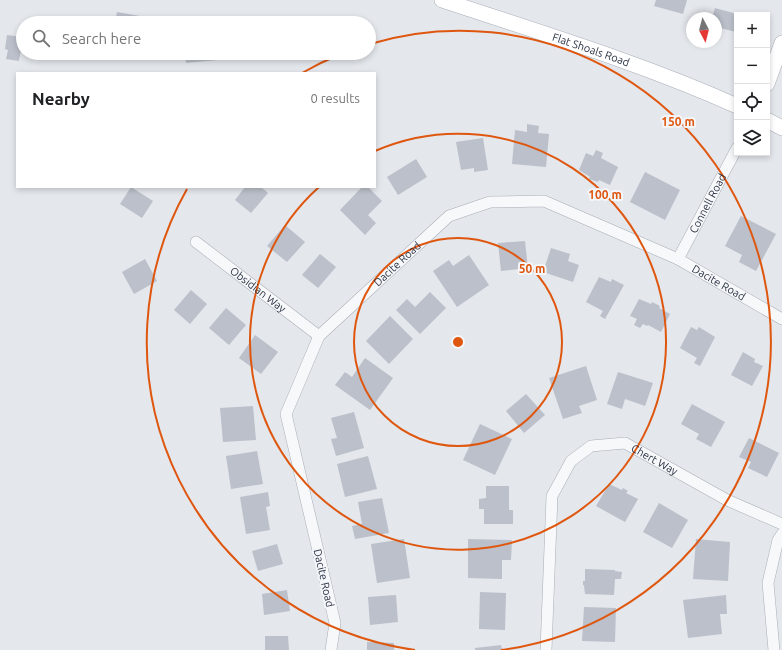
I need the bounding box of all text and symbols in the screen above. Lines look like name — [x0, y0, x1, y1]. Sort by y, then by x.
north arrow — [686, 12, 722, 48]
map controls — [734, 12, 770, 156]
button: + — [734, 12, 770, 48]
search box — [16, 16, 376, 60]
icon: search — [30, 27, 52, 49]
text: Search here — [62, 30, 141, 47]
street label: Flat Shoals Road — [551, 31, 631, 68]
button: − — [734, 48, 770, 84]
button: locate — [734, 84, 770, 120]
text: Nearby — [32, 89, 90, 108]
text: 0 results — [310, 91, 360, 105]
text: 150 m — [661, 115, 695, 128]
button: layers — [734, 120, 770, 156]
street label: Connell Road — [687, 172, 728, 235]
text: 100 m — [588, 188, 622, 201]
street label: Dacite Road — [371, 239, 423, 288]
text: 50 m — [519, 262, 545, 275]
street label: Dacite Road — [690, 262, 748, 303]
street label: Obsidian Way — [228, 264, 289, 315]
centre of rings — [451, 335, 465, 349]
street label: Chert Way — [629, 442, 680, 478]
street label: Dacite Road — [311, 548, 337, 608]

